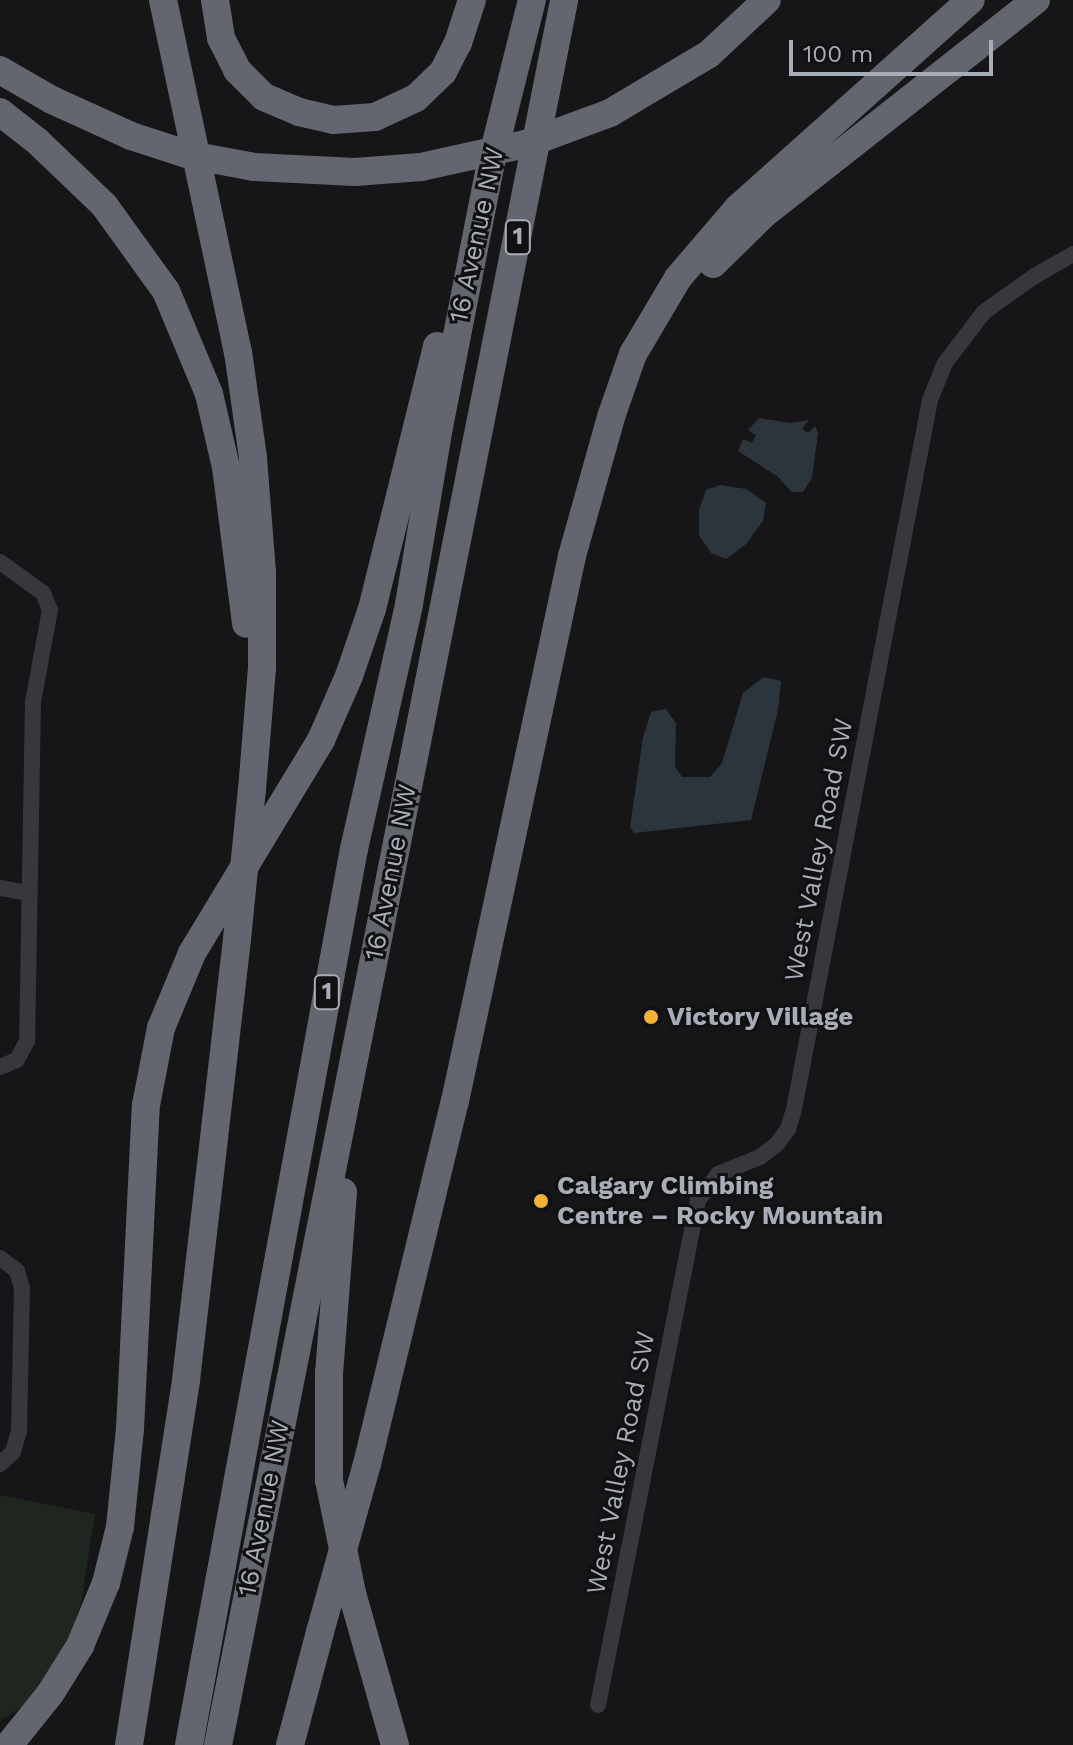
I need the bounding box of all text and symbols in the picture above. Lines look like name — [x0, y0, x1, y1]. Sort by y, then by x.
scale bar — [793, 24, 997, 74]
text: 100 m — [803, 40, 873, 68]
street label: 16 Avenue NW — [443, 144, 511, 326]
road number: 1 — [504, 217, 532, 257]
street label: West Valley Road SW — [778, 715, 860, 985]
street label: 16 Avenue NW — [359, 781, 423, 963]
road number: 1 — [313, 972, 341, 1012]
place label: Victory Village — [667, 1001, 855, 1033]
marker: Victory Village — [642, 1008, 660, 1026]
place label: Calgary Climbing Centre – Rocky Mountain — [557, 1170, 884, 1232]
marker: Calgary Climbing Centre – Rocky Mountain — [532, 1192, 550, 1210]
street label: West Valley Road SW — [580, 1328, 662, 1598]
street label: 16 Avenue NW — [232, 1417, 296, 1599]

